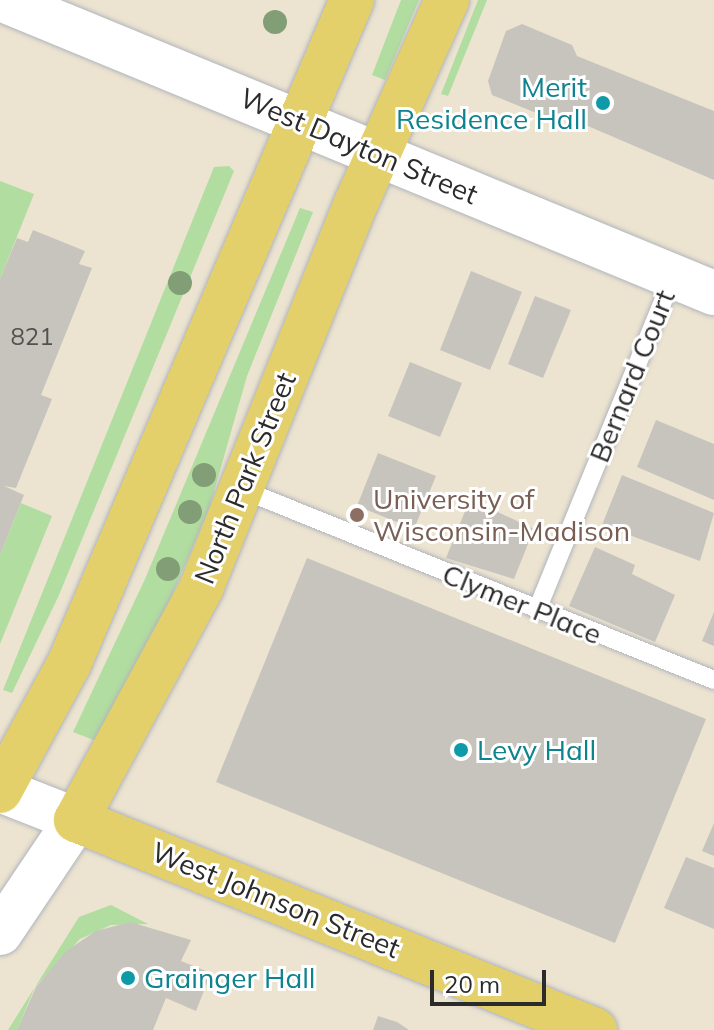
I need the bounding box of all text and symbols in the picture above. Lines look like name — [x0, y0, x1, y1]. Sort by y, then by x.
place label: Merit Residence Hall — [396, 70, 587, 136]
street label: West Dayton Street — [235, 81, 483, 211]
marker: Merit Residence Hall — [594, 94, 612, 112]
street label: Bernard Court — [582, 285, 682, 467]
house number: 821 — [10, 323, 54, 351]
street label: North Park Street — [187, 367, 303, 589]
place label: University of Wisconsin-Madison — [373, 482, 630, 548]
marker: University of Wisconsin-Madison — [348, 506, 366, 524]
street label: Clymer Place — [438, 557, 606, 651]
place label: Levy Hall — [477, 733, 596, 767]
marker: Levy Hall — [452, 741, 470, 759]
street label: West Johnson Street — [147, 835, 405, 965]
scale bar — [434, 954, 550, 1004]
place label: Grainger Hall — [144, 961, 316, 995]
marker: Grainger Hall — [119, 969, 137, 987]
text: 20 m — [444, 969, 500, 999]

